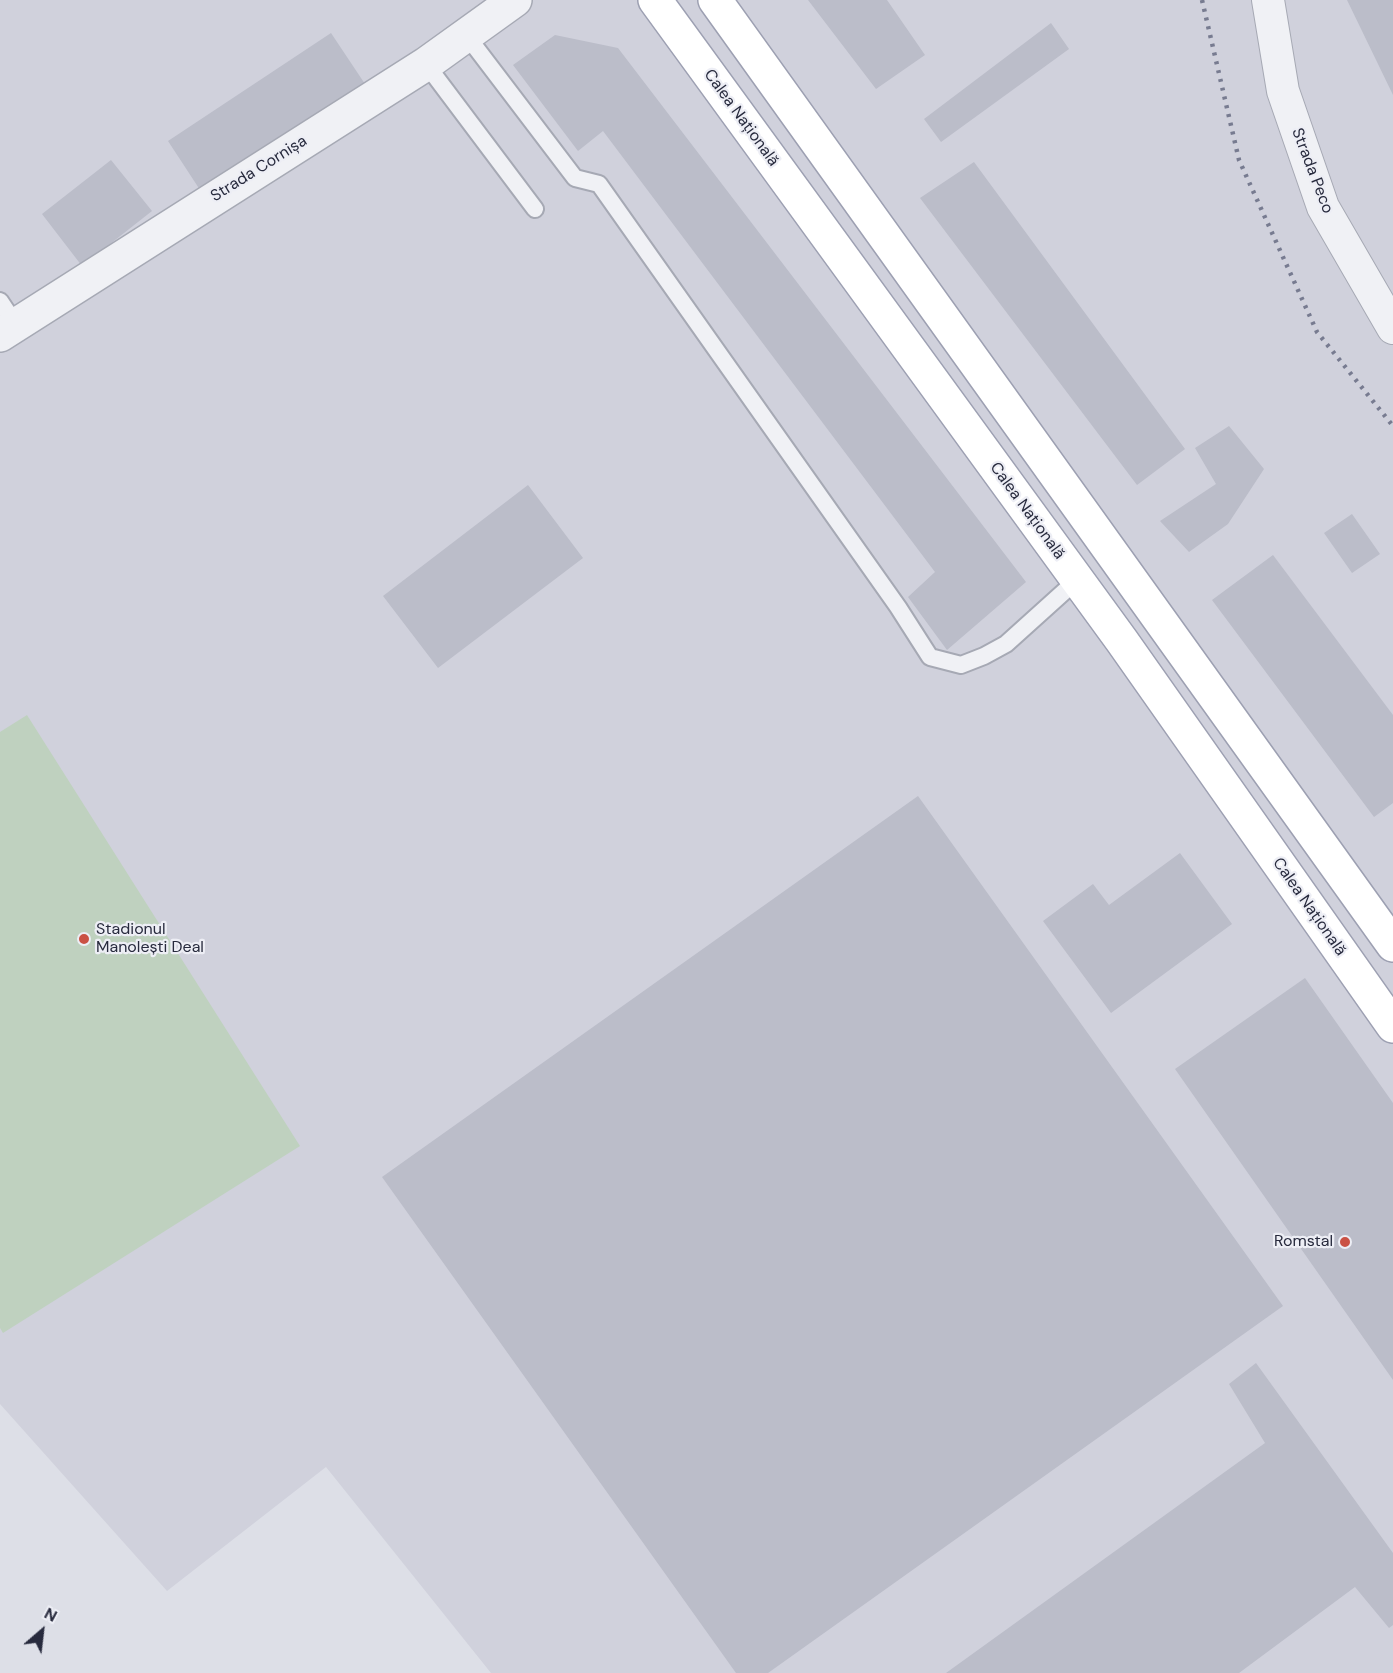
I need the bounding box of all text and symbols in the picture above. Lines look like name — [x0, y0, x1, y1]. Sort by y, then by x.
street label: Calea Națională — [699, 66, 783, 170]
street label: Strada Peco — [1287, 126, 1337, 216]
street label: Strada Cornișa — [207, 132, 311, 206]
street label: Calea Națională — [985, 459, 1069, 563]
street label: Calea Națională — [1268, 854, 1350, 960]
place label: Stadionul Manolești Deal — [96, 920, 204, 958]
marker: Stadionul Manolești Deal — [77, 932, 91, 946]
place label: Romstal — [1274, 1232, 1333, 1252]
marker: Romstal — [1338, 1235, 1352, 1249]
north arrow — [12, 1601, 72, 1661]
text: N — [41, 1603, 61, 1627]

